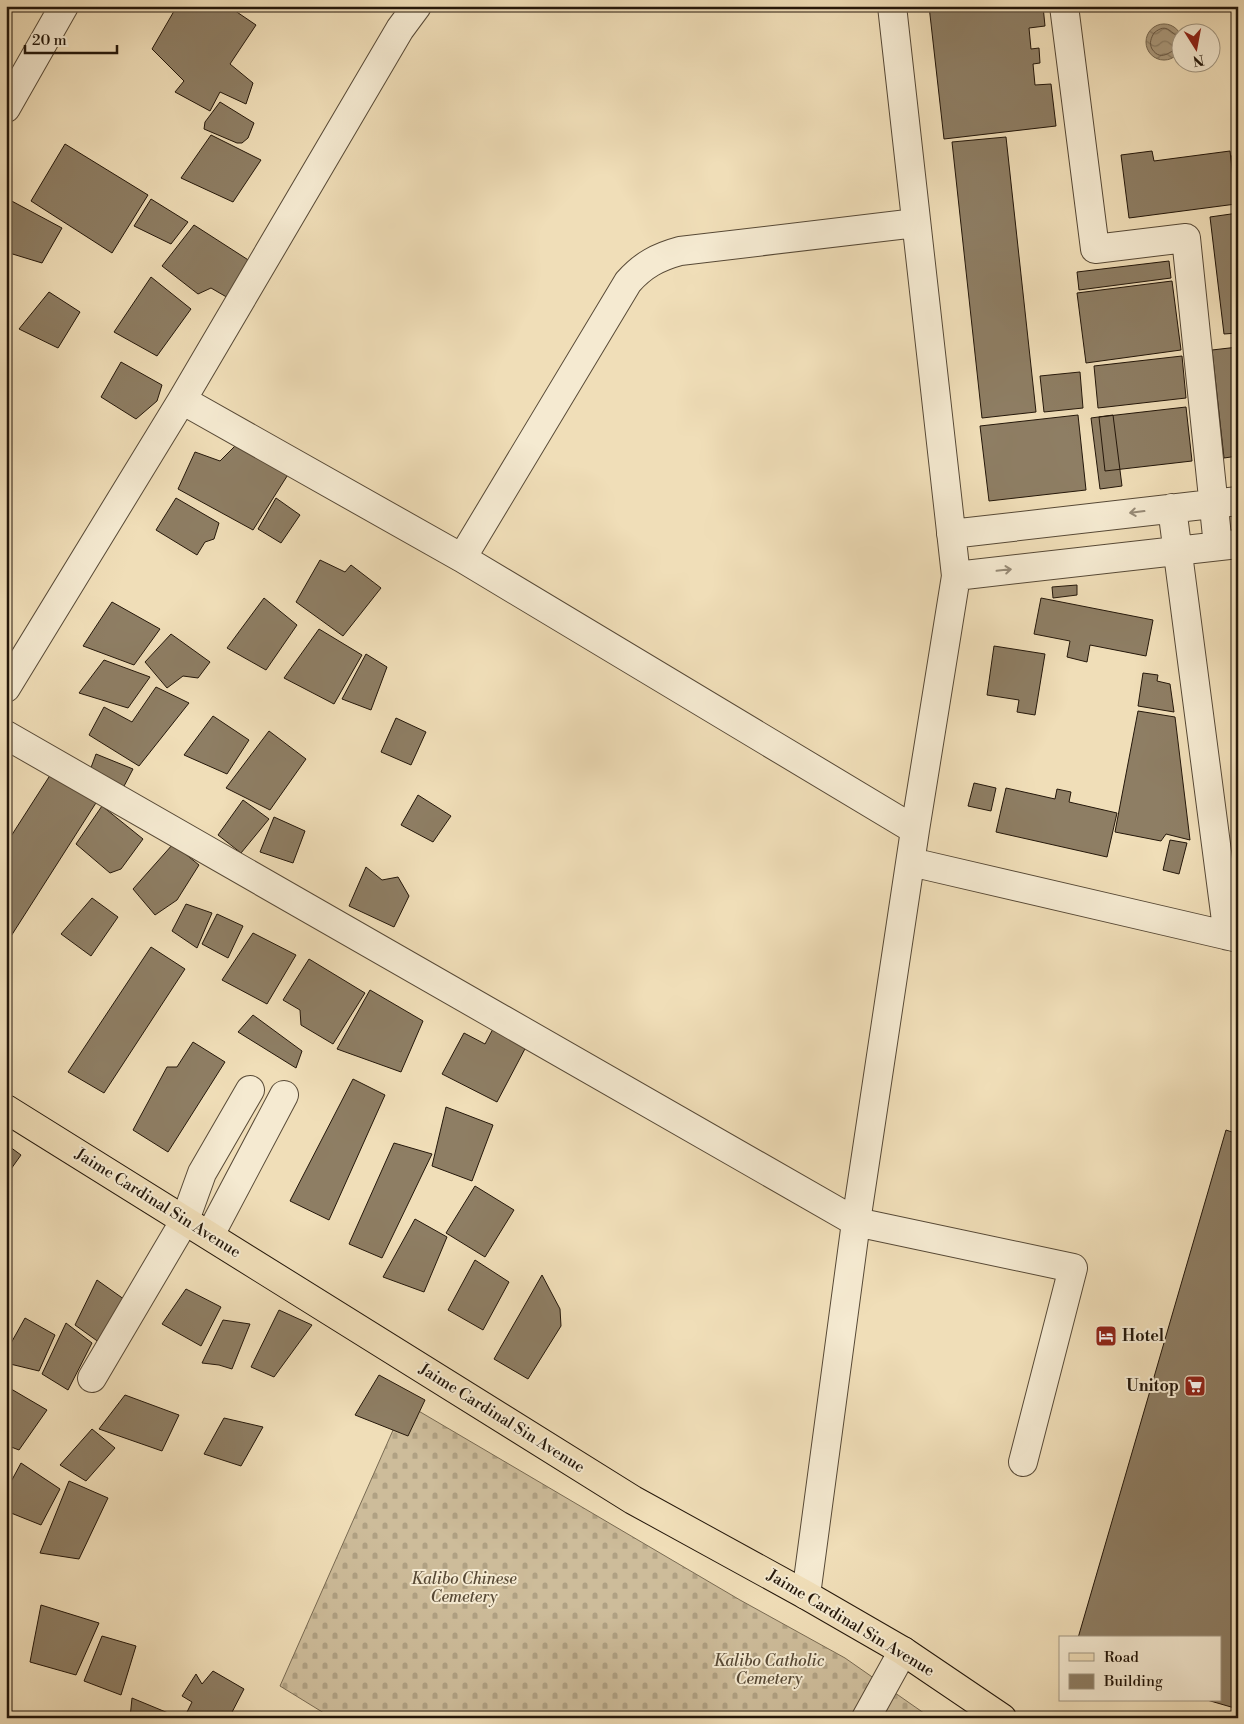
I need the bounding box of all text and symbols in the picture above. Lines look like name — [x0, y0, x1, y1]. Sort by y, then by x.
scale bar — [25, 22, 118, 54]
north arrow — [1172, 22, 1222, 72]
text: 20 m — [32, 31, 67, 50]
text: N — [1191, 50, 1205, 70]
one-way arrow — [1129, 507, 1145, 517]
one-way arrow — [996, 565, 1012, 575]
street label: Jaime Cardinal Sin Avenue — [71, 1143, 244, 1262]
hotel icon: Hotel — [1094, 1324, 1118, 1348]
place label: Hotel — [1122, 1326, 1165, 1346]
street label: Jaime Cardinal Sin Avenue — [415, 1358, 588, 1477]
supermarket icon: Unitop — [1183, 1374, 1207, 1398]
place label: Unitop — [1126, 1376, 1179, 1396]
street label: Jaime Cardinal Sin Avenue — [763, 1565, 938, 1681]
park label: Kalibo Chinese Cemetery — [411, 1569, 517, 1607]
legend — [1059, 1636, 1222, 1702]
text: Road — [1104, 1648, 1139, 1667]
park label: Kalibo Catholic Cemetery — [714, 1651, 825, 1689]
text: Building — [1103, 1672, 1163, 1691]

